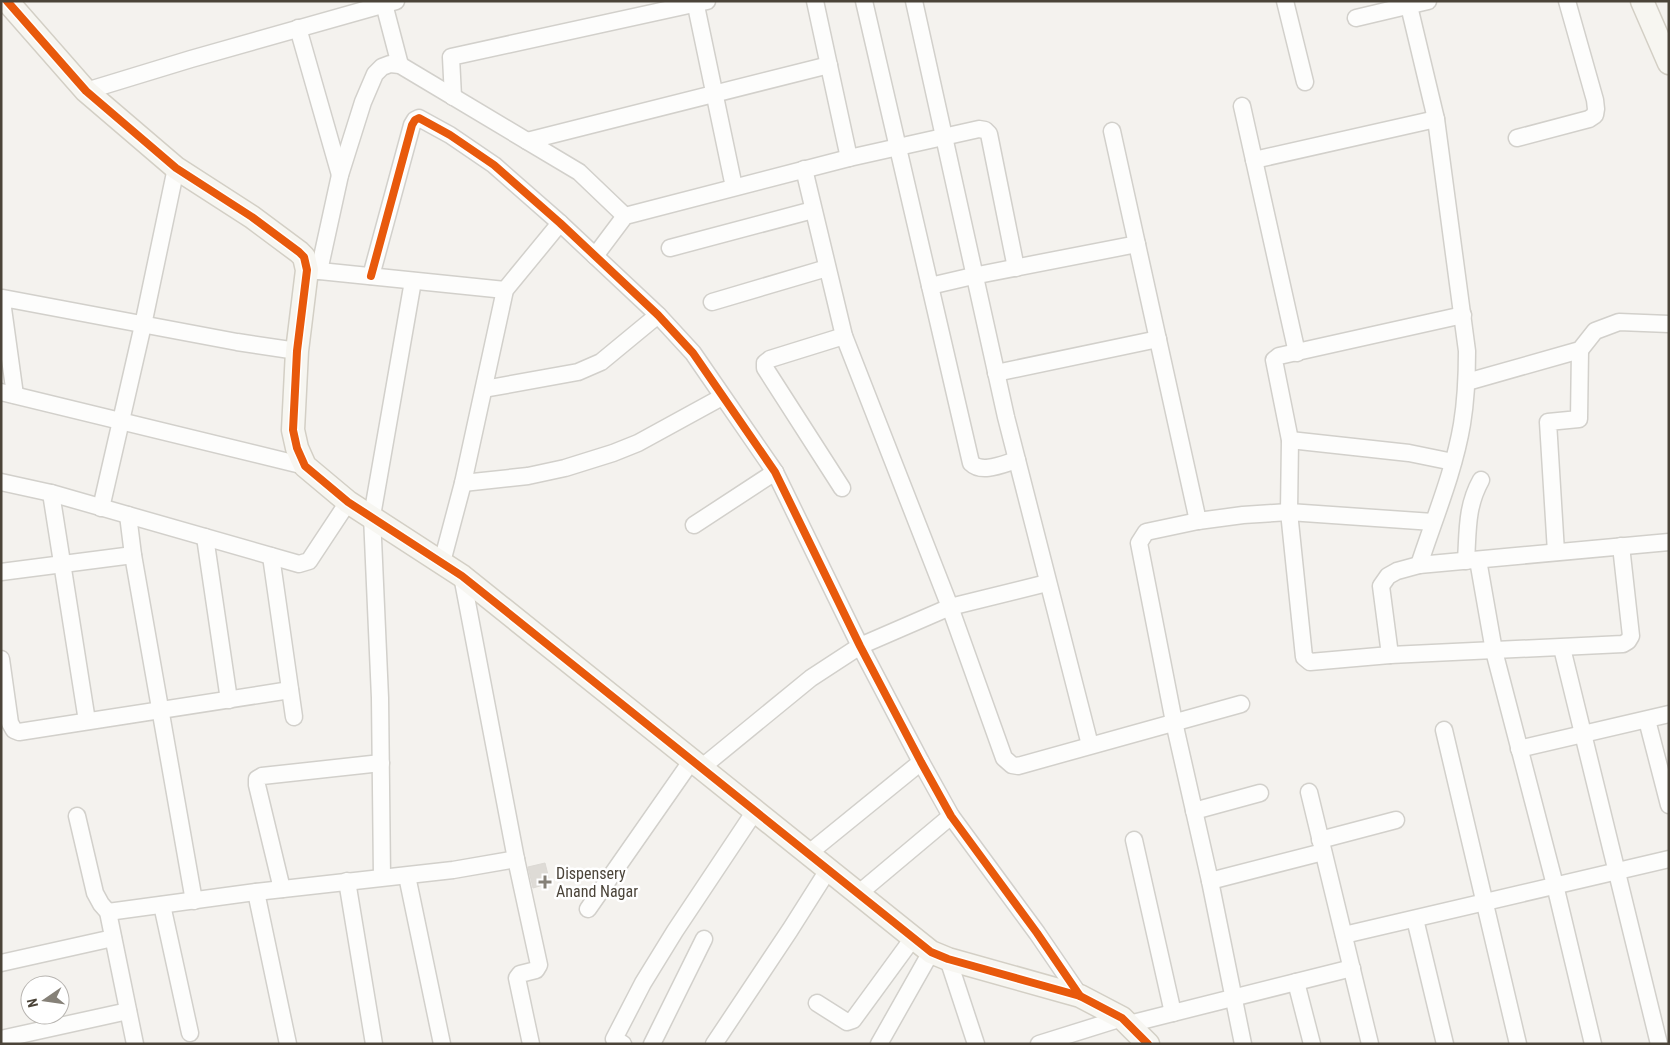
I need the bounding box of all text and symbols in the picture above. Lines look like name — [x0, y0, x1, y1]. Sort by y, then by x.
place label: Dispensery Anand Nagar — [556, 864, 638, 901]
marker: Dispensery Anand Nagar — [538, 875, 552, 889]
north arrow — [20, 975, 70, 1025]
text: N — [24, 997, 41, 1009]

